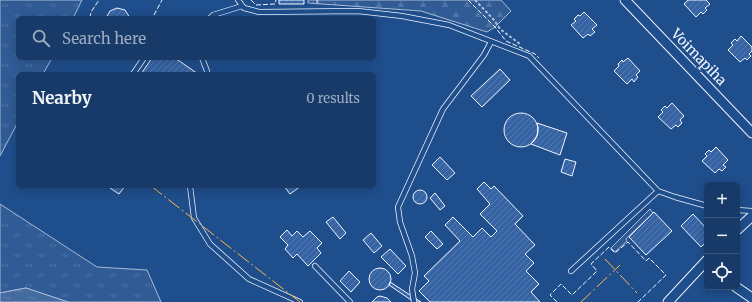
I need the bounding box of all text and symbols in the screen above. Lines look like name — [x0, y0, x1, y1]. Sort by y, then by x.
search box — [16, 16, 376, 60]
street label: Voimapiha — [667, 24, 731, 90]
icon: search — [30, 27, 52, 49]
text: Search here — [62, 29, 146, 48]
text: Nearby — [32, 87, 92, 109]
text: 0 results — [306, 90, 360, 107]
map controls — [704, 182, 740, 290]
button: + — [704, 182, 740, 218]
button: − — [704, 218, 740, 254]
button: locate — [704, 254, 740, 290]

